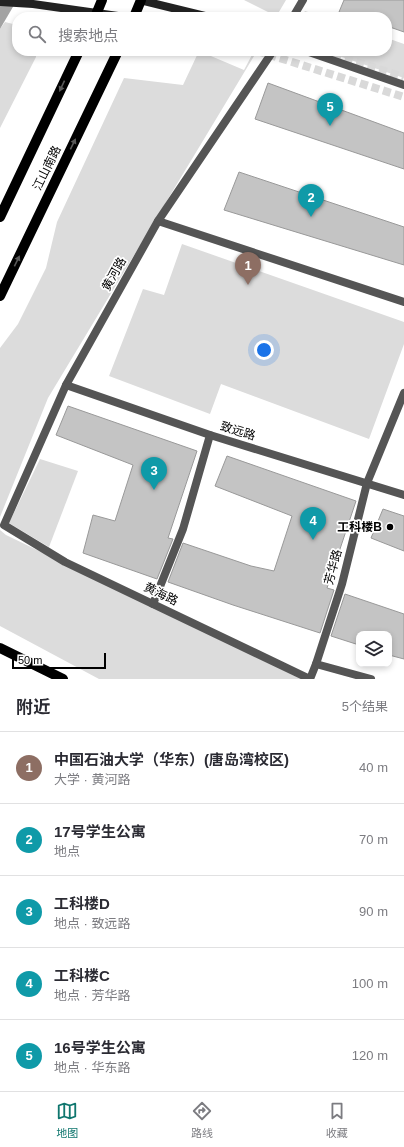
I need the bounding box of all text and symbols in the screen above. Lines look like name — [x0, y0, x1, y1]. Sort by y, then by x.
search box — [12, 12, 392, 56]
icon: search — [26, 23, 48, 45]
text: 搜索地点 — [58, 27, 118, 44]
one-way arrow — [59, 81, 65, 92]
pin: 5 — [317, 93, 343, 126]
one-way arrow — [70, 138, 76, 149]
street label: 江山南路 — [30, 143, 64, 193]
pin: 2 — [298, 184, 324, 217]
pin: 1 — [235, 252, 261, 285]
one-way arrow — [14, 255, 20, 267]
street label: 黄河路 — [99, 255, 129, 293]
your location — [254, 340, 274, 360]
street label: 致远路 — [219, 419, 257, 443]
pin: 3 — [141, 457, 167, 490]
pin: 4 — [300, 507, 326, 540]
place label: 工科楼B — [337, 520, 382, 534]
marker: 工科楼B — [385, 522, 395, 532]
street label: 芳华路 — [322, 548, 344, 586]
street label: 黄海路 — [142, 580, 180, 608]
map controls — [356, 631, 392, 667]
button: layers — [356, 631, 392, 667]
scale bar — [12, 651, 106, 670]
text: 50 m — [18, 654, 42, 666]
text: 附近 — [16, 698, 50, 717]
text: 5个结果 — [342, 699, 388, 714]
text: 中国石油大学（华东）(唐岛湾校区) — [54, 751, 289, 768]
text: 1 — [25, 760, 33, 775]
text: 40 m — [359, 760, 388, 775]
text: 大学 · 黄河路 — [54, 772, 131, 787]
text: 17号学生公寓 — [54, 823, 146, 840]
text: 2 — [25, 832, 33, 847]
text: 70 m — [359, 832, 388, 847]
text: 地点 — [54, 844, 80, 859]
text: 工科楼D — [54, 895, 110, 912]
text: 3 — [25, 904, 33, 919]
text: 90 m — [359, 904, 388, 919]
text: 地点 · 致远路 — [54, 916, 131, 931]
text: 工科楼C — [54, 967, 110, 984]
text: 4 — [25, 976, 33, 991]
text: 100 m — [352, 976, 388, 991]
text: 地点 · 芳华路 — [54, 988, 131, 1003]
text: 16号学生公寓 — [54, 1039, 146, 1056]
text: 5 — [25, 1048, 33, 1063]
text: 120 m — [352, 1048, 388, 1063]
text: 地点 · 华东路 — [54, 1060, 131, 1075]
tab: 地图 — [56, 1100, 78, 1140]
tab: 路线 — [191, 1100, 213, 1140]
tab: 收藏 — [326, 1100, 348, 1140]

